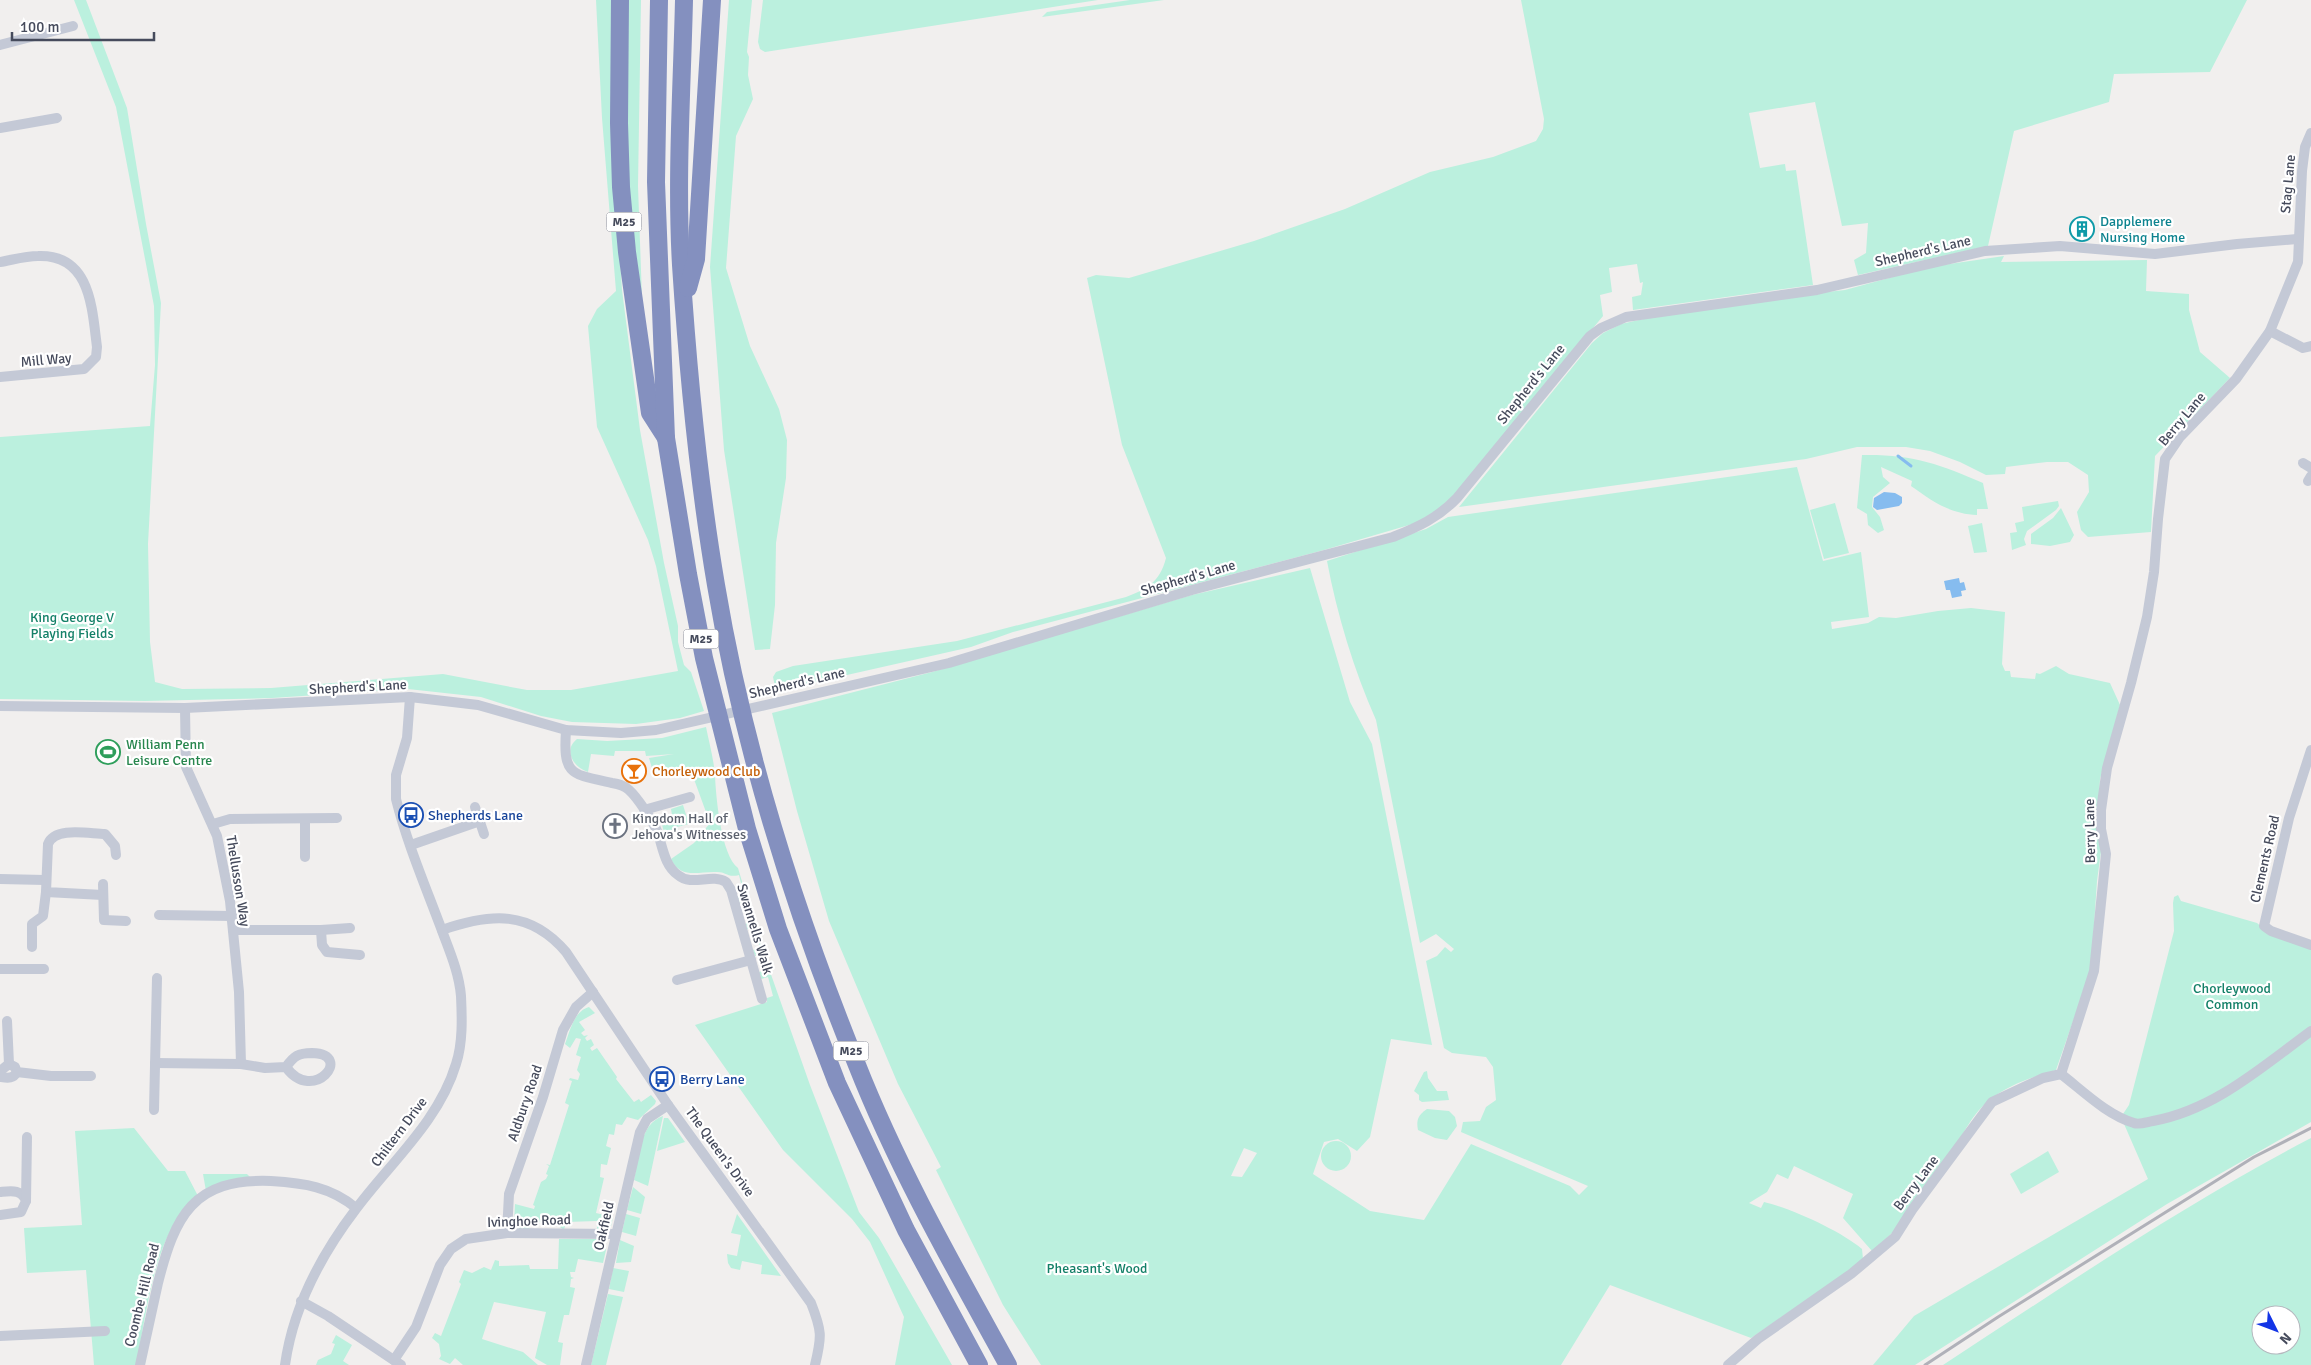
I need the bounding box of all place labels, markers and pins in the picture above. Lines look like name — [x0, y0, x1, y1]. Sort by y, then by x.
place label: Dapplemere Nursing Home — [2100, 213, 2185, 246]
building icon: Dapplemere Nursing Home — [2069, 216, 2095, 242]
place label: William Penn Leisure Centre — [126, 736, 212, 769]
sports icon: William Penn Leisure Centre — [95, 739, 121, 765]
bar icon: Chorleywood Club — [621, 758, 647, 784]
place label: Chorleywood Club — [652, 763, 760, 780]
bus stop icon: Shepherds Lane — [398, 802, 424, 828]
place label: Shepherds Lane — [428, 807, 523, 824]
place label: Kingdom Hall of Jehova's Witnesses — [632, 810, 746, 843]
church icon: Kingdom Hall of Jehova's Witnesses — [602, 813, 628, 839]
bus stop icon: Berry Lane — [649, 1066, 675, 1092]
place label: Berry Lane — [680, 1071, 745, 1088]

